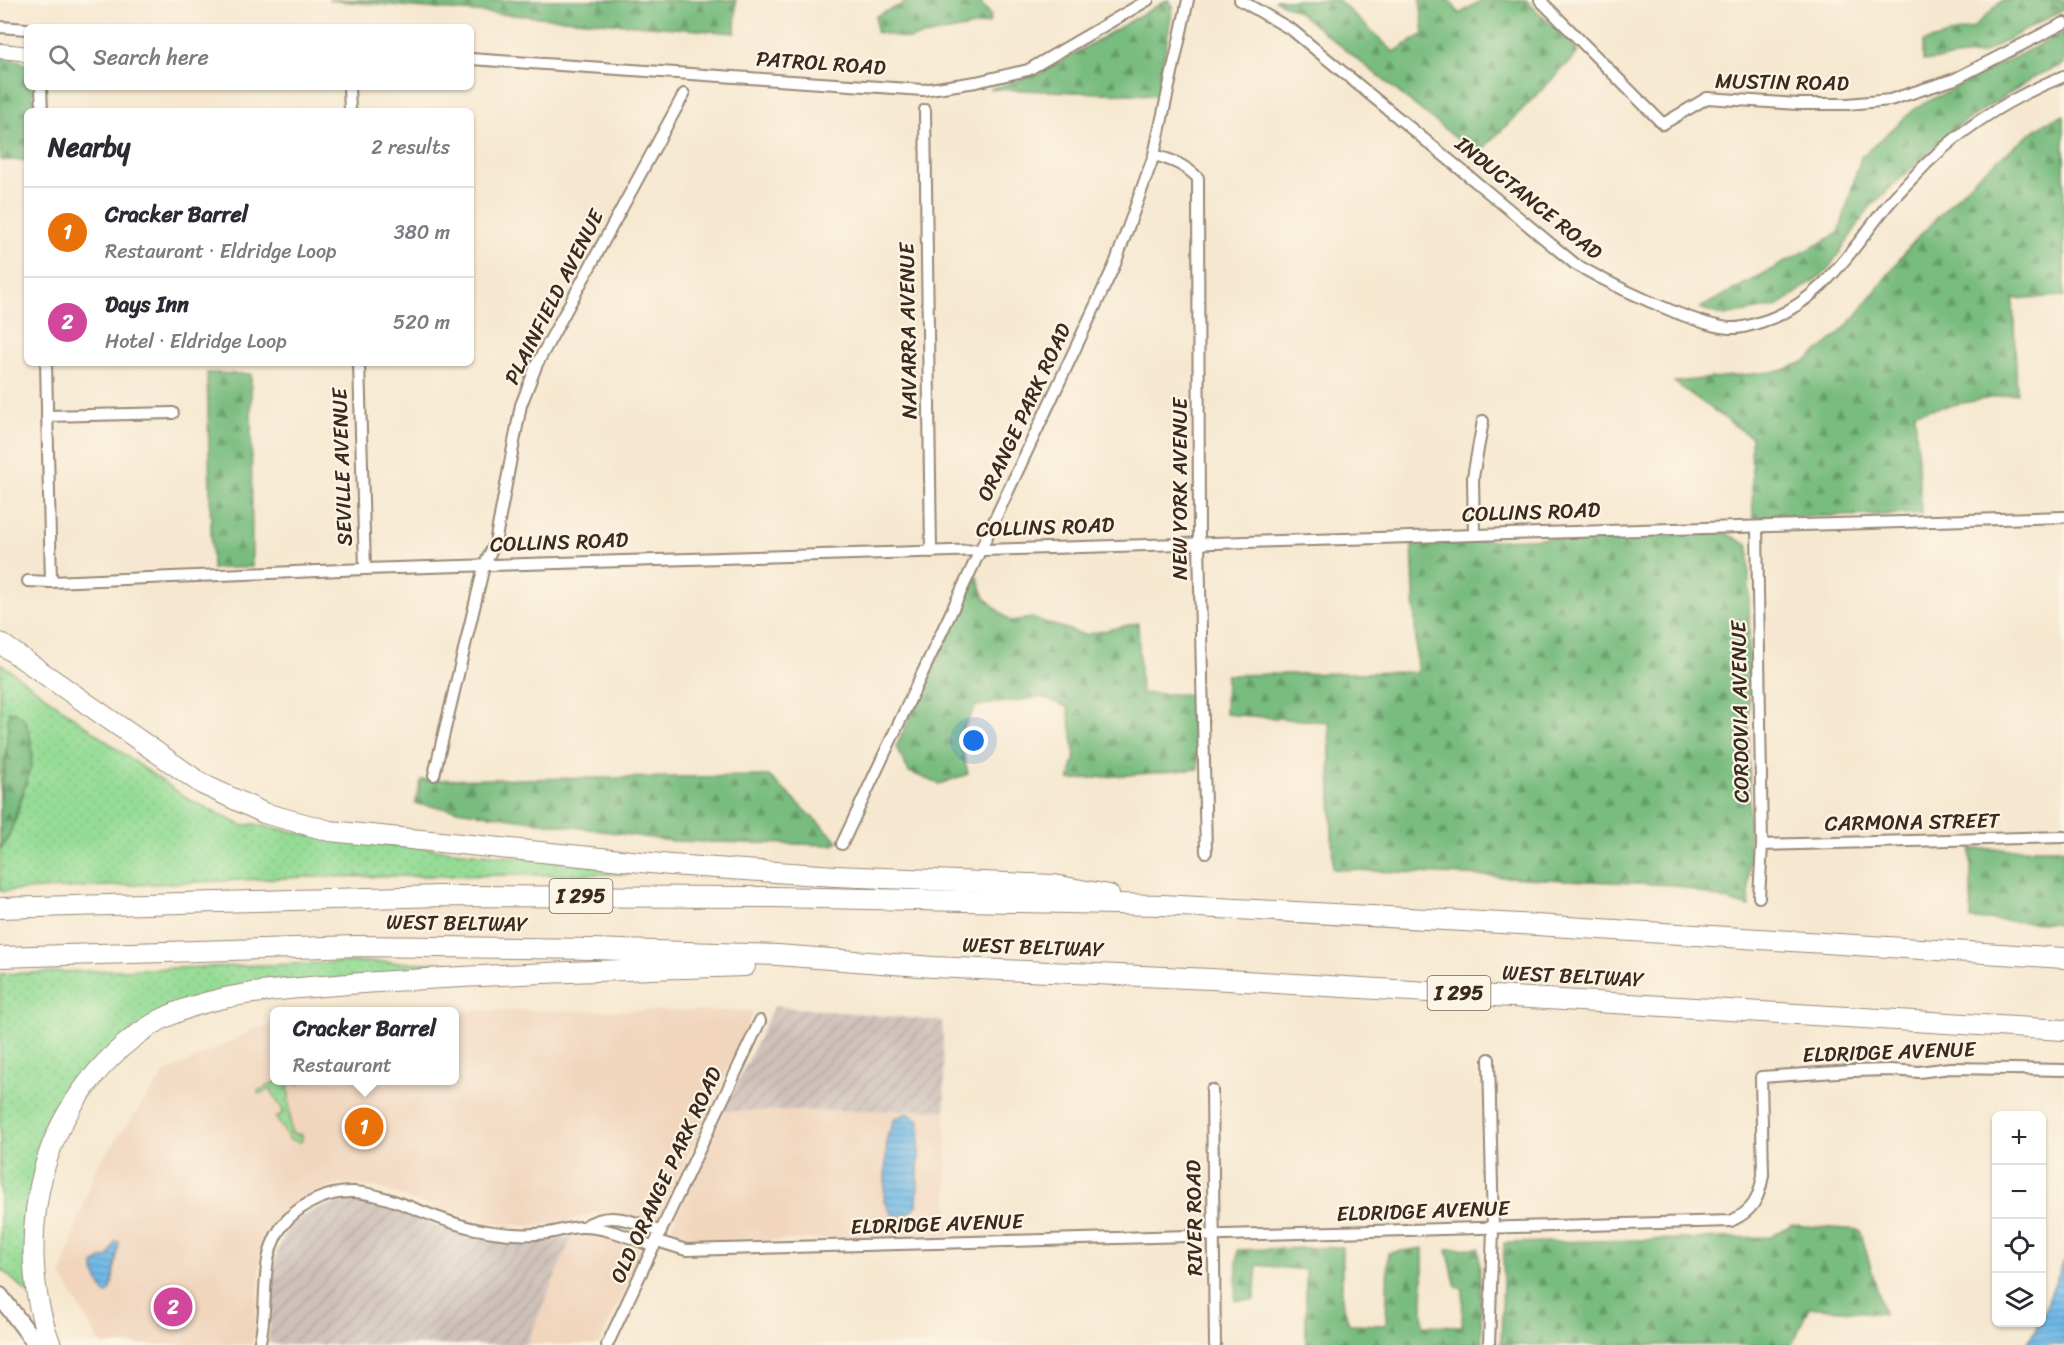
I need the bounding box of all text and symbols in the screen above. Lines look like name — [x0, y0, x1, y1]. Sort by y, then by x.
search box — [24, 24, 474, 90]
text: Search here — [93, 38, 209, 77]
street label: PATROL ROAD — [755, 40, 887, 87]
icon: search — [45, 41, 78, 74]
street label: MUSTIN ROAD — [1715, 62, 1850, 102]
text: Nearby — [48, 124, 130, 170]
street label: INDUCTANCE ROAD — [1446, 125, 1612, 270]
text: 2 results — [371, 130, 450, 165]
text: Cracker Barrel — [105, 195, 248, 234]
street label: PLAINFIELD AVENUE — [493, 201, 615, 392]
text: 1 — [63, 215, 72, 250]
text: 380 m — [394, 215, 450, 250]
text: Restaurant · Eldridge Loop — [105, 234, 337, 269]
street label: NAVARRA AVENUE — [887, 241, 929, 420]
text: Days Inn — [105, 285, 189, 324]
text: 2 — [62, 305, 73, 340]
text: 520 m — [393, 305, 450, 340]
street label: ORANGE PARK ROAD — [966, 316, 1082, 507]
text: Hotel · Eldridge Loop — [105, 324, 287, 359]
street label: SEVILLE AVENUE — [320, 386, 364, 547]
street label: NEW YORK AVENUE — [1161, 397, 1199, 580]
street label: COLLINS ROAD — [1461, 491, 1601, 533]
street label: COLLINS ROAD — [975, 506, 1115, 548]
street label: COLLINS ROAD — [489, 521, 629, 563]
street label: CORDOVIA AVENUE — [1719, 619, 1761, 803]
your location — [959, 726, 988, 755]
street label: CARMONA STREET — [1824, 801, 2002, 843]
road number: I 295 — [550, 879, 612, 913]
street label: WEST BELTWAY — [386, 903, 530, 943]
street label: WEST BELTWAY — [962, 926, 1106, 969]
street label: WEST BELTWAY — [1501, 953, 1646, 999]
road number: I 295 — [1428, 976, 1490, 1010]
popup — [270, 1007, 459, 1085]
text: Cracker Barrel — [293, 1009, 436, 1048]
street label: ELDRIDGE AVENUE — [1802, 1030, 1977, 1074]
text: Restaurant — [293, 1048, 392, 1083]
street label: OLD ORANGE PARK ROAD — [599, 1060, 733, 1290]
pin: 1 — [344, 1104, 384, 1150]
map controls — [1992, 1111, 2046, 1327]
button: + — [1992, 1111, 2046, 1165]
street label: RIVER ROAD — [1174, 1159, 1214, 1276]
button: − — [1992, 1165, 2046, 1219]
street label: ELDRIDGE AVENUE — [1336, 1189, 1511, 1233]
street label: ELDRIDGE AVENUE — [850, 1202, 1025, 1246]
button: locate — [1992, 1219, 2046, 1273]
button: layers — [1992, 1273, 2046, 1327]
pin: 2 — [154, 1284, 192, 1330]

